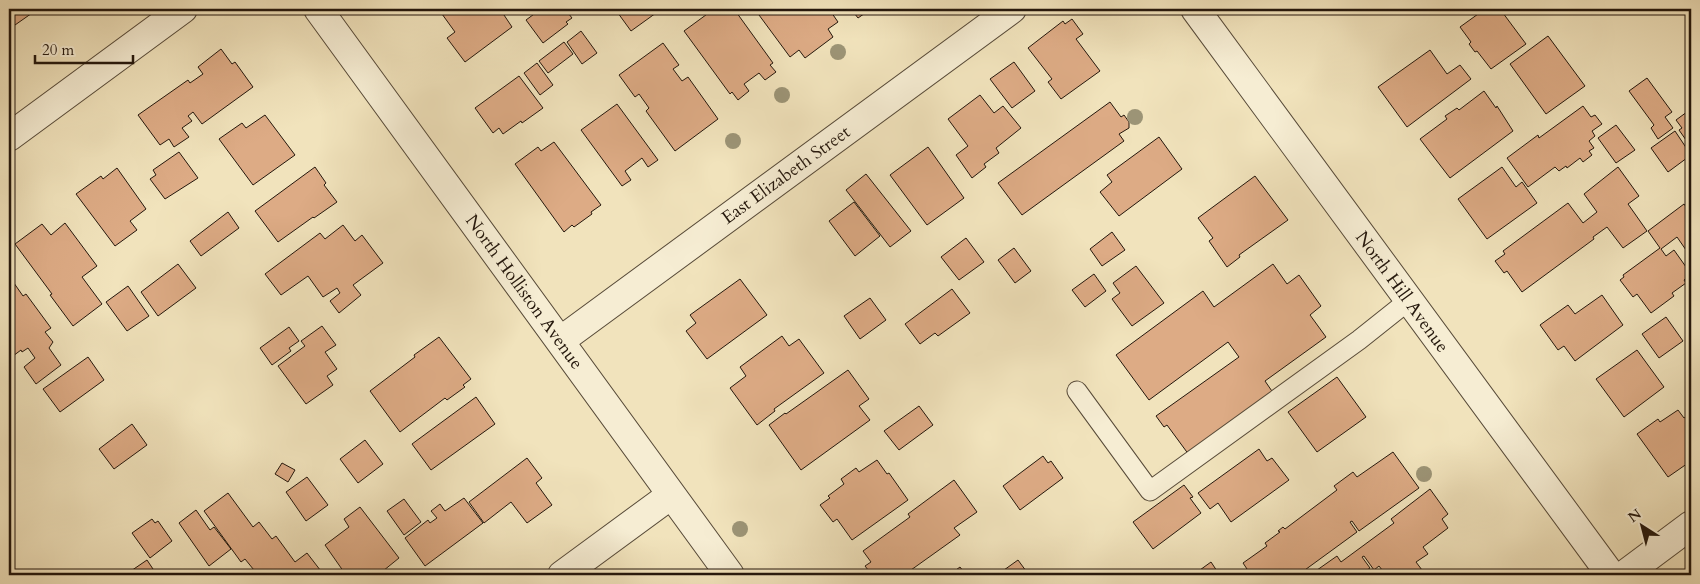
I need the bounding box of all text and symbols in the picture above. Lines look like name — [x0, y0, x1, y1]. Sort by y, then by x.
scale bar — [35, 32, 132, 64]
text: 20 m — [42, 40, 74, 60]
street label: East Elizabeth Street — [717, 120, 856, 230]
street label: North Holliston Avenue — [459, 209, 589, 375]
street label: North Hill Avenue — [1349, 226, 1455, 358]
north arrow — [1618, 502, 1668, 552]
text: N — [1624, 505, 1645, 527]

